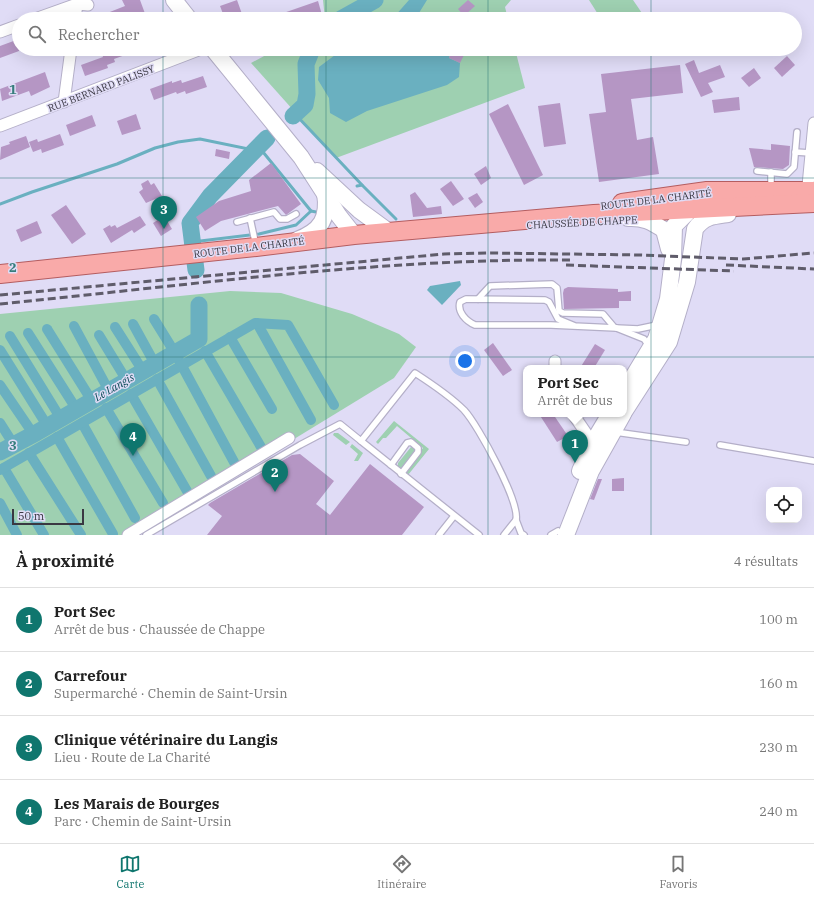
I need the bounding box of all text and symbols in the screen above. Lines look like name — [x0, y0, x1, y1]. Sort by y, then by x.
search box — [12, 12, 802, 56]
icon: search — [26, 23, 48, 45]
text: Rechercher — [58, 25, 139, 44]
street label: RUE BERNARD PALISSY — [46, 62, 157, 115]
text: 1 — [9, 81, 17, 98]
street label: ROUTE DE LA CHARITÉ — [600, 186, 712, 213]
pin: 3 — [151, 196, 177, 229]
street label: CHAUSSÉE DE CHAPPE — [526, 213, 638, 232]
street label: ROUTE DE LA CHARITÉ — [193, 234, 305, 261]
text: 2 — [9, 259, 17, 276]
your location — [455, 351, 475, 371]
popup — [523, 365, 627, 417]
water label: Le Langis — [91, 370, 137, 405]
text: Port Sec — [537, 373, 599, 392]
text: Arrêt de bus — [537, 392, 613, 409]
pin: 4 — [120, 423, 146, 456]
pin: 1 — [562, 430, 588, 463]
text: 3 — [9, 437, 17, 454]
pin: 2 — [262, 459, 288, 492]
map controls — [766, 487, 802, 523]
button: locate — [766, 487, 802, 523]
scale bar — [12, 507, 84, 526]
text: 50 m — [18, 509, 44, 523]
text: À proximité — [16, 550, 114, 572]
text: 4 résultats — [734, 553, 798, 570]
text: Port Sec — [54, 602, 115, 621]
text: 1 — [25, 611, 33, 628]
text: 100 m — [759, 611, 798, 628]
text: Arrêt de bus · Chaussée de Chappe — [54, 621, 265, 638]
text: Carrefour — [54, 666, 127, 685]
text: 2 — [25, 675, 33, 692]
text: 160 m — [759, 675, 798, 692]
text: Supermarché · Chemin de Saint-Ursin — [54, 685, 288, 702]
text: Clinique vétérinaire du Langis — [54, 730, 278, 749]
text: 3 — [25, 739, 33, 756]
text: 230 m — [759, 739, 798, 756]
text: Lieu · Route de La Charité — [54, 749, 210, 766]
text: Les Marais de Bourges — [54, 794, 219, 813]
text: 4 — [25, 803, 33, 820]
text: 240 m — [759, 803, 798, 820]
text: Parc · Chemin de Saint-Ursin — [54, 813, 231, 830]
tab: Carte — [117, 853, 144, 891]
tab: Itinéraire — [377, 853, 427, 891]
tab: Favoris — [660, 853, 697, 891]

